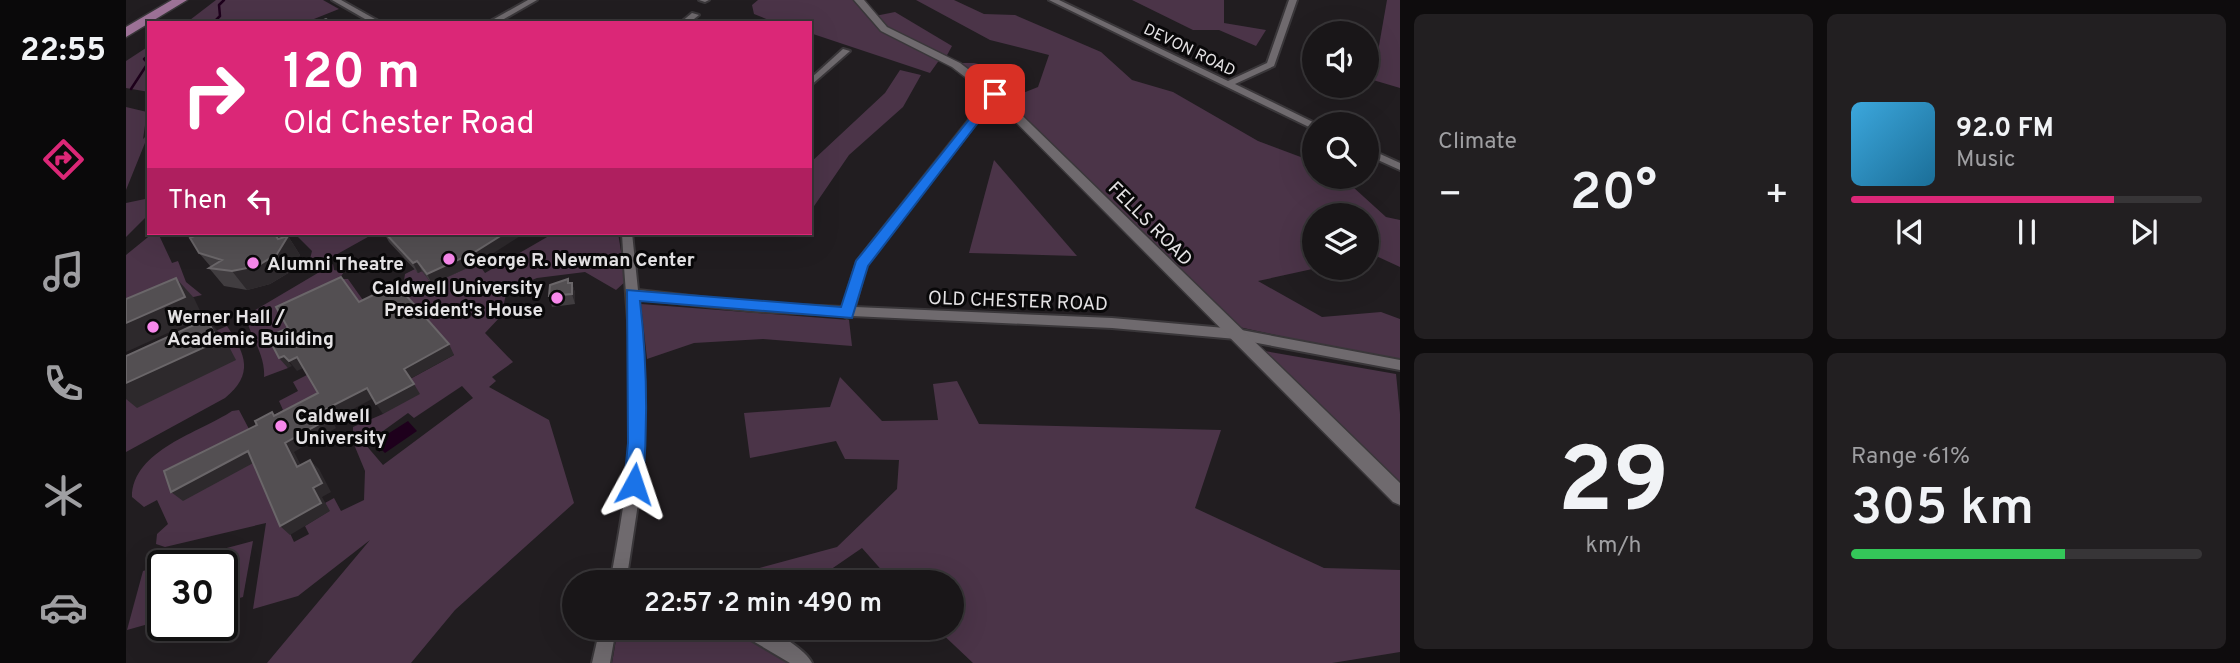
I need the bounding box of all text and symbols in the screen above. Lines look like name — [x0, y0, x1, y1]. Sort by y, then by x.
street label: DEVON ROAD — [1140, 20, 1238, 82]
map controls — [1302, 21, 1379, 280]
button: sound — [1302, 21, 1379, 98]
text: 22:55 — [20, 32, 106, 72]
text: 120 m — [283, 44, 420, 106]
icon: right — [168, 49, 259, 140]
pin — [965, 64, 1025, 124]
icon: arrive — [976, 75, 1014, 113]
text: Old Chester Road — [283, 105, 534, 145]
button: search — [1302, 112, 1379, 189]
text: 92.0 FM — [1956, 113, 2054, 146]
text: Climate — [1438, 128, 1517, 157]
icon: directions — [39, 135, 88, 184]
text: Music — [1956, 146, 2016, 175]
text: 20° — [1570, 162, 1657, 228]
text: − — [1438, 172, 1463, 221]
text: + — [1764, 172, 1789, 221]
street label: FELLS ROAD — [1102, 177, 1197, 272]
icon: left — [241, 182, 279, 220]
text: Then — [168, 185, 227, 218]
button: layers — [1302, 203, 1379, 280]
icon: previous — [1891, 213, 1929, 251]
icon: pause — [2008, 213, 2046, 251]
icon: next — [2125, 213, 2163, 251]
icon: music — [39, 247, 88, 296]
place label: George R. Newman Center — [463, 249, 695, 273]
marker: George R. Newman Center — [441, 251, 457, 267]
place label: Alumni Theatre — [267, 253, 404, 277]
marker: Alumni Theatre — [245, 255, 261, 271]
place label: Caldwell University President's House — [372, 277, 543, 323]
street label: OLD CHESTER ROAD — [928, 287, 1108, 317]
marker: Caldwell University President's House — [549, 290, 565, 306]
place label: Werner Hall / Academic Building — [167, 306, 334, 352]
marker: Werner Hall / Academic Building — [145, 319, 161, 335]
icon: phone — [39, 359, 88, 408]
place label: Caldwell University — [295, 405, 387, 451]
marker: Caldwell University — [273, 418, 289, 434]
text: 29 — [1558, 429, 1669, 544]
text: Range · 61% — [1851, 443, 1970, 472]
position arrow — [597, 447, 671, 521]
icon: climate — [39, 471, 88, 520]
text: 305 km — [1851, 477, 2034, 543]
text: km/h — [1586, 532, 1641, 561]
speed limit sign: 30 — [147, 550, 238, 641]
icon: car — [39, 583, 88, 632]
text: 22:57 · 2 min · 490 m — [644, 588, 882, 621]

